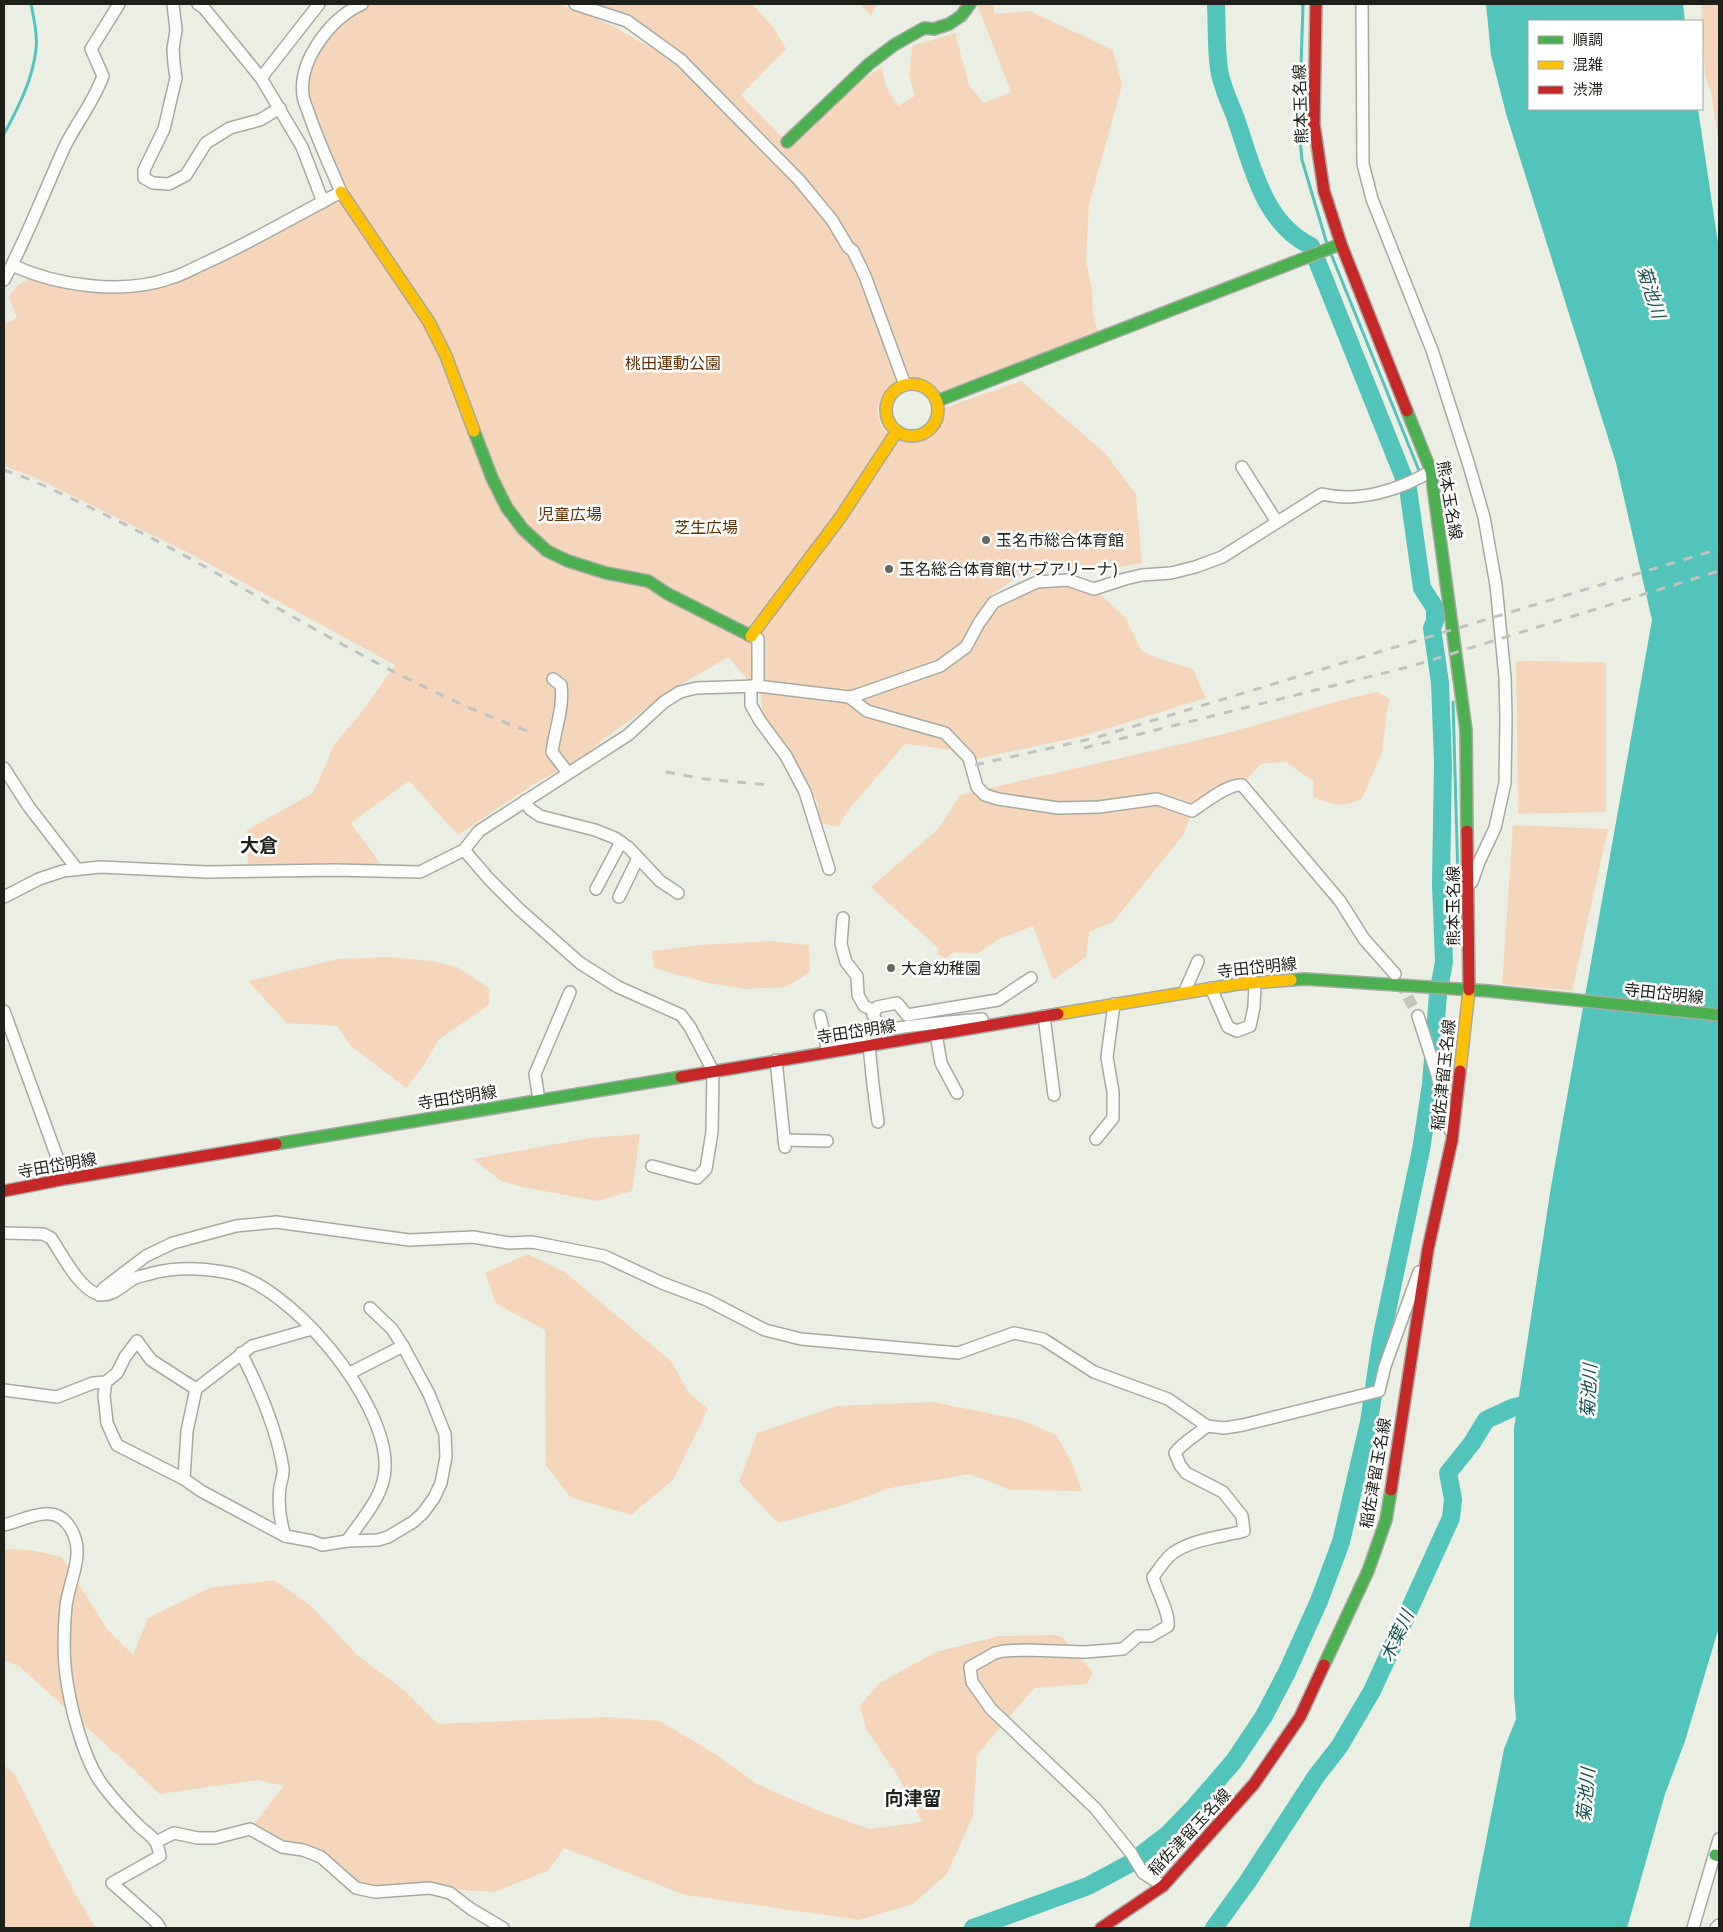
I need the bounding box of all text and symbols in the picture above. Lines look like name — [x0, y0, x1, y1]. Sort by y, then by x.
legend — [1528, 20, 1703, 110]
text: 順調 — [1573, 32, 1603, 51]
text: 混雑 — [1573, 57, 1603, 76]
street label: 熊本玉名線 — [1291, 64, 1313, 144]
text: 渋滞 — [1573, 82, 1603, 101]
water label: 菊池川 — [1630, 263, 1669, 324]
park label: 桃田運動公園 — [625, 355, 721, 375]
street label: 熊本玉名線 — [1431, 459, 1465, 541]
park label: 児童広場 — [538, 506, 602, 526]
park label: 芝生広場 — [674, 519, 738, 539]
place label: 玉名市総合体育館 — [996, 532, 1124, 552]
marker: 玉名市総合体育館 — [980, 534, 992, 546]
place label: 玉名総合体育館(サブアリーナ) — [899, 561, 1118, 581]
marker: 玉名総合体育館(サブアリーナ) — [883, 563, 895, 575]
district label: 大倉 — [240, 835, 278, 859]
street label: 熊本玉名線 — [1445, 866, 1465, 946]
street label: 寺田岱明線 — [1216, 955, 1298, 983]
place label: 大倉幼稚園 — [901, 960, 981, 980]
marker: 大倉幼稚園 — [885, 962, 897, 974]
street label: 寺田岱明線 — [1623, 981, 1705, 1009]
street label: 寺田岱明線 — [815, 1017, 897, 1049]
street label: 稲佐津留玉名線 — [1429, 1018, 1461, 1132]
street label: 寺田岱明線 — [416, 1083, 498, 1115]
street label: 寺田岱明線 — [16, 1150, 98, 1184]
water label: 菊池川 — [1578, 1362, 1603, 1419]
street label: 稲佐津留玉名線 — [1357, 1416, 1397, 1530]
water label: 木葉川 — [1377, 1605, 1421, 1666]
water label: 菊池川 — [1574, 1765, 1601, 1823]
street label: 稲佐津留玉名線 — [1145, 1786, 1236, 1881]
district label: 向津留 — [884, 1788, 942, 1812]

